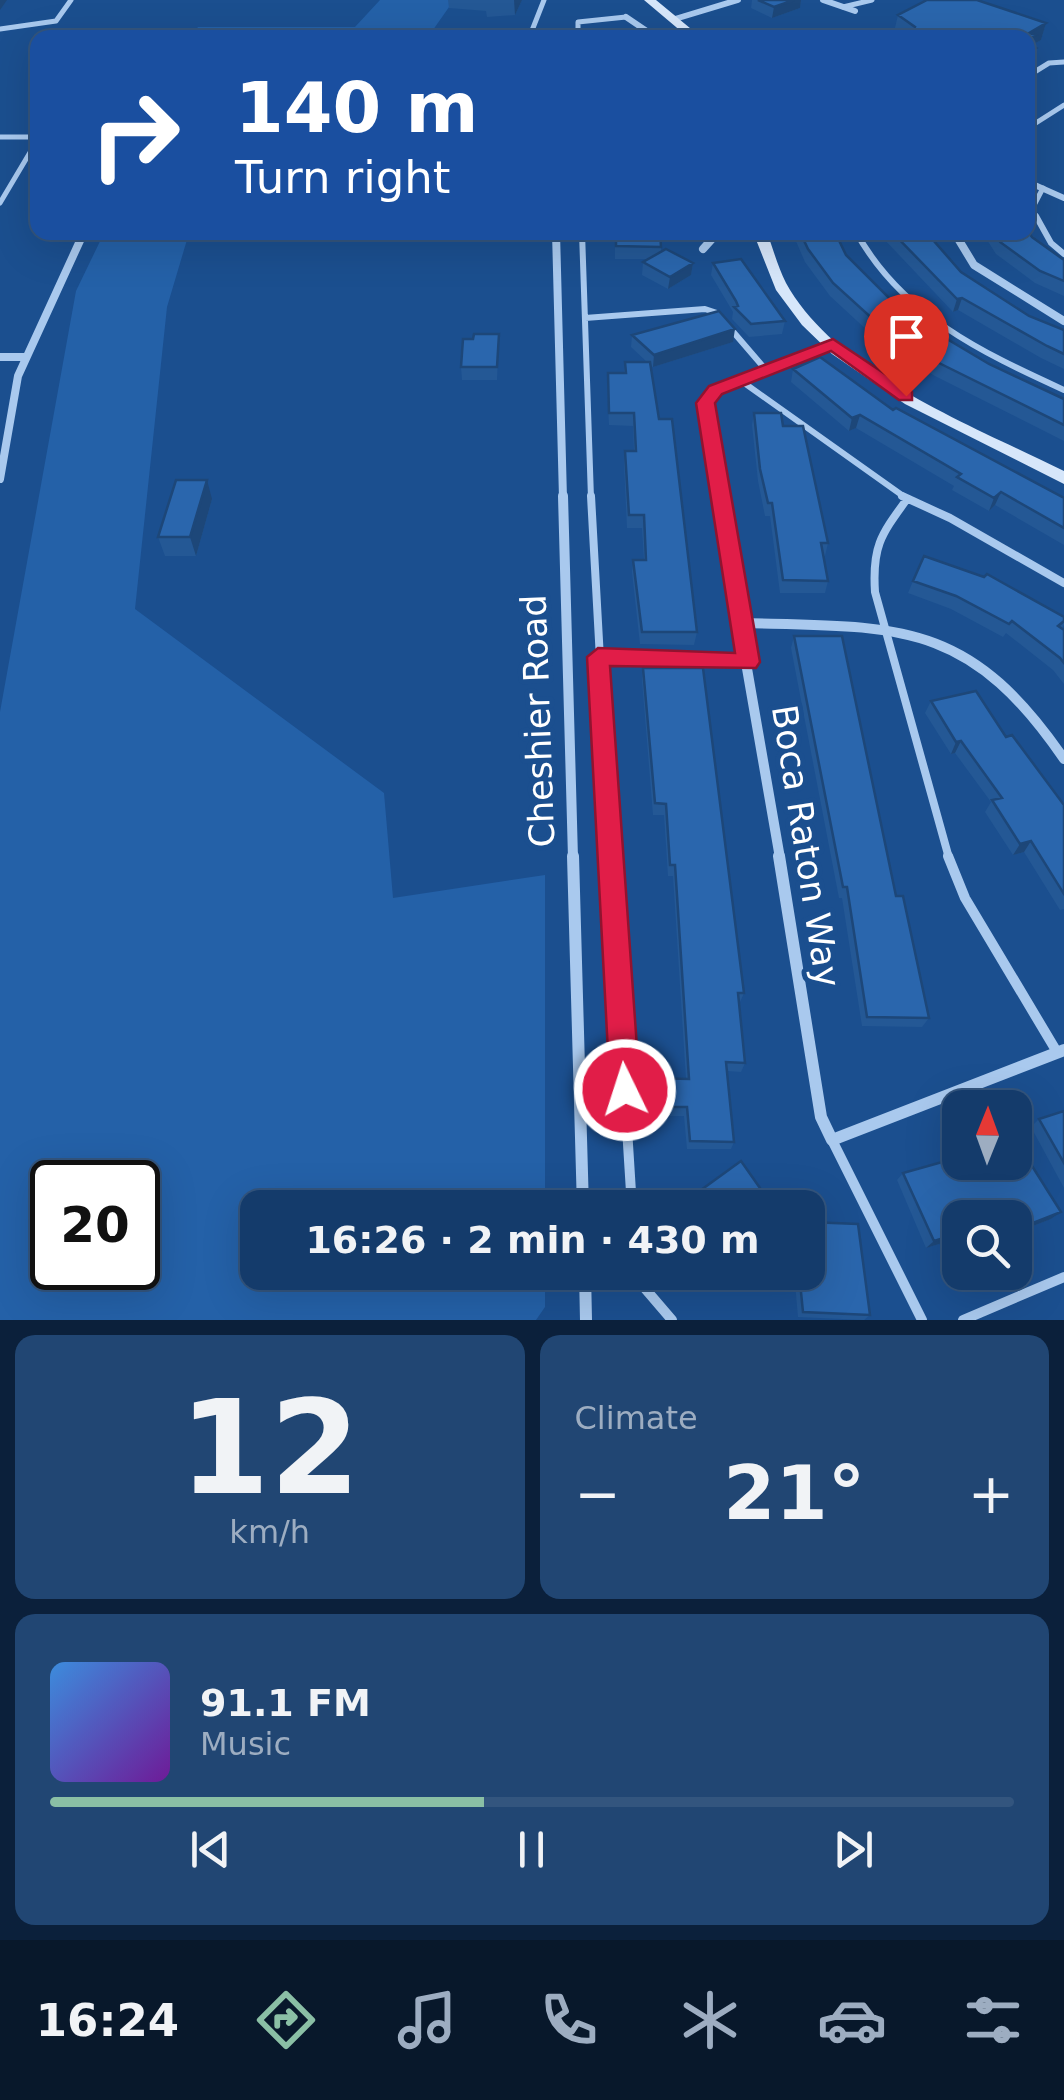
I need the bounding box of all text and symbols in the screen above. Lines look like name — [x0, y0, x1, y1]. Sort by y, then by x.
text: 140 m — [235, 67, 478, 149]
icon: right — [70, 70, 200, 200]
text: Turn right — [235, 151, 450, 204]
pin — [864, 294, 949, 397]
icon: arrive — [879, 309, 934, 364]
street label: Cheshier Road — [514, 594, 562, 848]
street label: Boca Raton Way — [764, 702, 848, 990]
position arrow — [573, 1038, 677, 1142]
north arrow — [942, 1090, 1032, 1180]
map controls — [942, 1090, 1032, 1290]
speed limit sign: 20 — [30, 1160, 160, 1290]
button: search — [942, 1200, 1032, 1290]
text: 16:26 · 2 min · 430 m — [305, 1218, 760, 1262]
text: 12 — [179, 1372, 360, 1524]
text: Climate — [575, 1399, 698, 1437]
text: 21° — [723, 1449, 865, 1537]
text: − — [575, 1462, 621, 1526]
text: + — [968, 1462, 1014, 1526]
text: km/h — [229, 1513, 310, 1551]
text: 91.1 FM — [200, 1681, 371, 1725]
text: Music — [200, 1725, 291, 1763]
icon: previous — [183, 1822, 238, 1877]
icon: pause — [504, 1822, 559, 1877]
icon: next — [826, 1822, 881, 1877]
icon: directions — [251, 1985, 321, 2055]
icon: music — [392, 1985, 462, 2055]
icon: phone — [534, 1985, 604, 2055]
icon: climate — [675, 1985, 745, 2055]
icon: car — [817, 1985, 887, 2055]
icon: filters — [958, 1985, 1028, 2055]
text: 16:24 — [36, 1994, 179, 2047]

